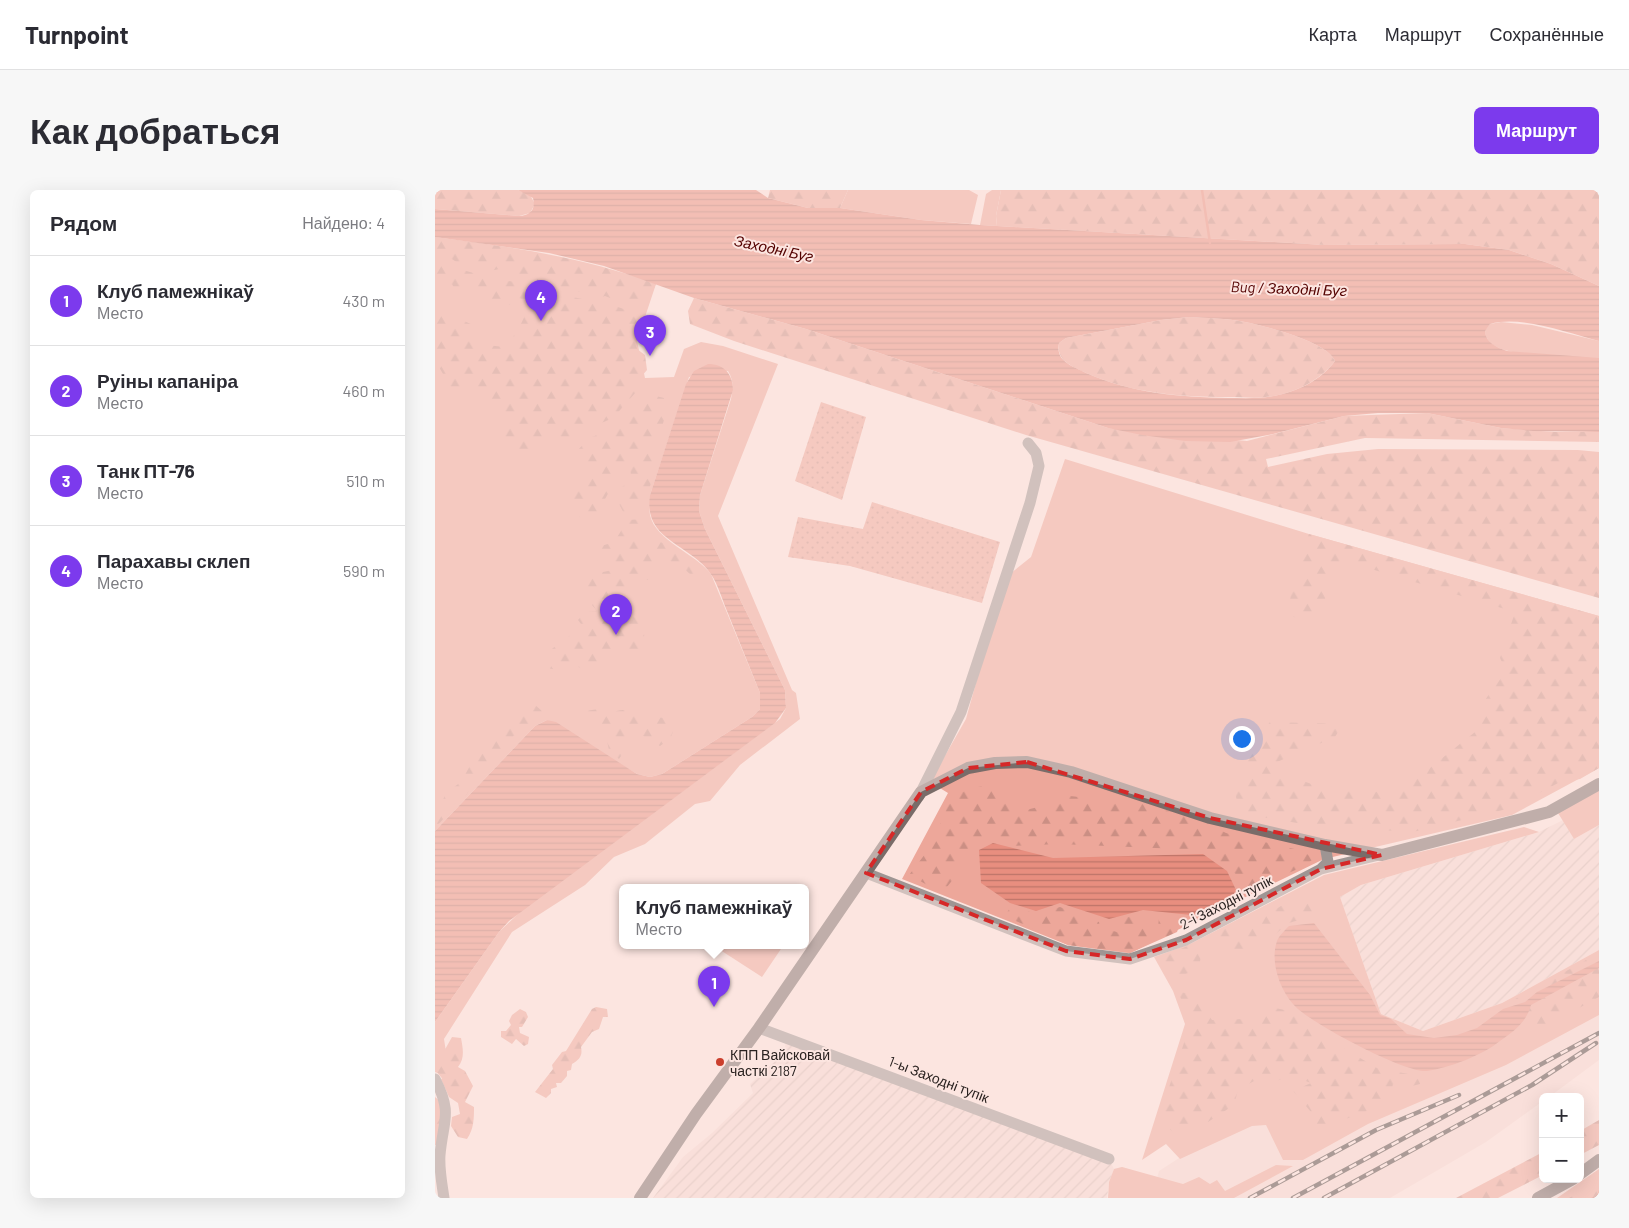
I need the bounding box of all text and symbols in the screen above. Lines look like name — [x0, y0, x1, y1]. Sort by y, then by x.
text: Turnpoint — [25, 20, 129, 49]
text: Карта — [1309, 23, 1357, 45]
text: Маршрут — [1385, 23, 1461, 45]
text: Сохранённые — [1489, 23, 1604, 45]
button: Маршрут — [1474, 107, 1599, 154]
text: Как добраться — [30, 109, 280, 151]
text: Рядом — [50, 210, 117, 235]
text: Найдено: 4 — [302, 213, 385, 232]
water label: Заходні Буг — [733, 231, 816, 265]
water label: Bug / Заходні Буг — [1230, 277, 1348, 299]
text: Клуб памежнікаў — [97, 279, 254, 302]
pin: 4 — [525, 280, 557, 321]
text: 1 — [63, 291, 69, 310]
text: 430 m — [342, 291, 385, 310]
text: Место — [97, 303, 143, 322]
pin: 3 — [634, 315, 666, 356]
text: Руіны капаніра — [97, 369, 238, 392]
text: 2 — [62, 381, 70, 400]
text: 460 m — [342, 381, 385, 400]
text: Место — [97, 393, 143, 412]
text: Танк ПТ-76 — [97, 459, 195, 482]
text: 3 — [62, 471, 70, 490]
text: 510 m — [346, 471, 385, 490]
text: Место — [97, 483, 143, 502]
text: Парахавы склеп — [97, 549, 250, 572]
text: 4 — [61, 561, 71, 580]
text: 590 m — [343, 561, 385, 580]
text: Место — [97, 573, 143, 592]
pin: 2 — [600, 594, 632, 635]
your location — [1229, 726, 1255, 752]
street label: 2-і Заходні тупік — [1177, 871, 1276, 933]
popup — [619, 884, 809, 949]
text: Клуб памежнікаў — [636, 895, 792, 918]
text: Место — [636, 919, 682, 938]
pin: 1 — [698, 966, 730, 1007]
place label: КПП Вайсковай часткі 2187 — [730, 1046, 830, 1079]
street label: 1-ы Заходні тупік — [886, 1052, 992, 1106]
marker: КПП Вайсковай часткі 2187 — [714, 1056, 726, 1068]
map controls — [1539, 1093, 1584, 1183]
button: + — [1539, 1093, 1584, 1138]
button: − — [1539, 1138, 1584, 1183]

